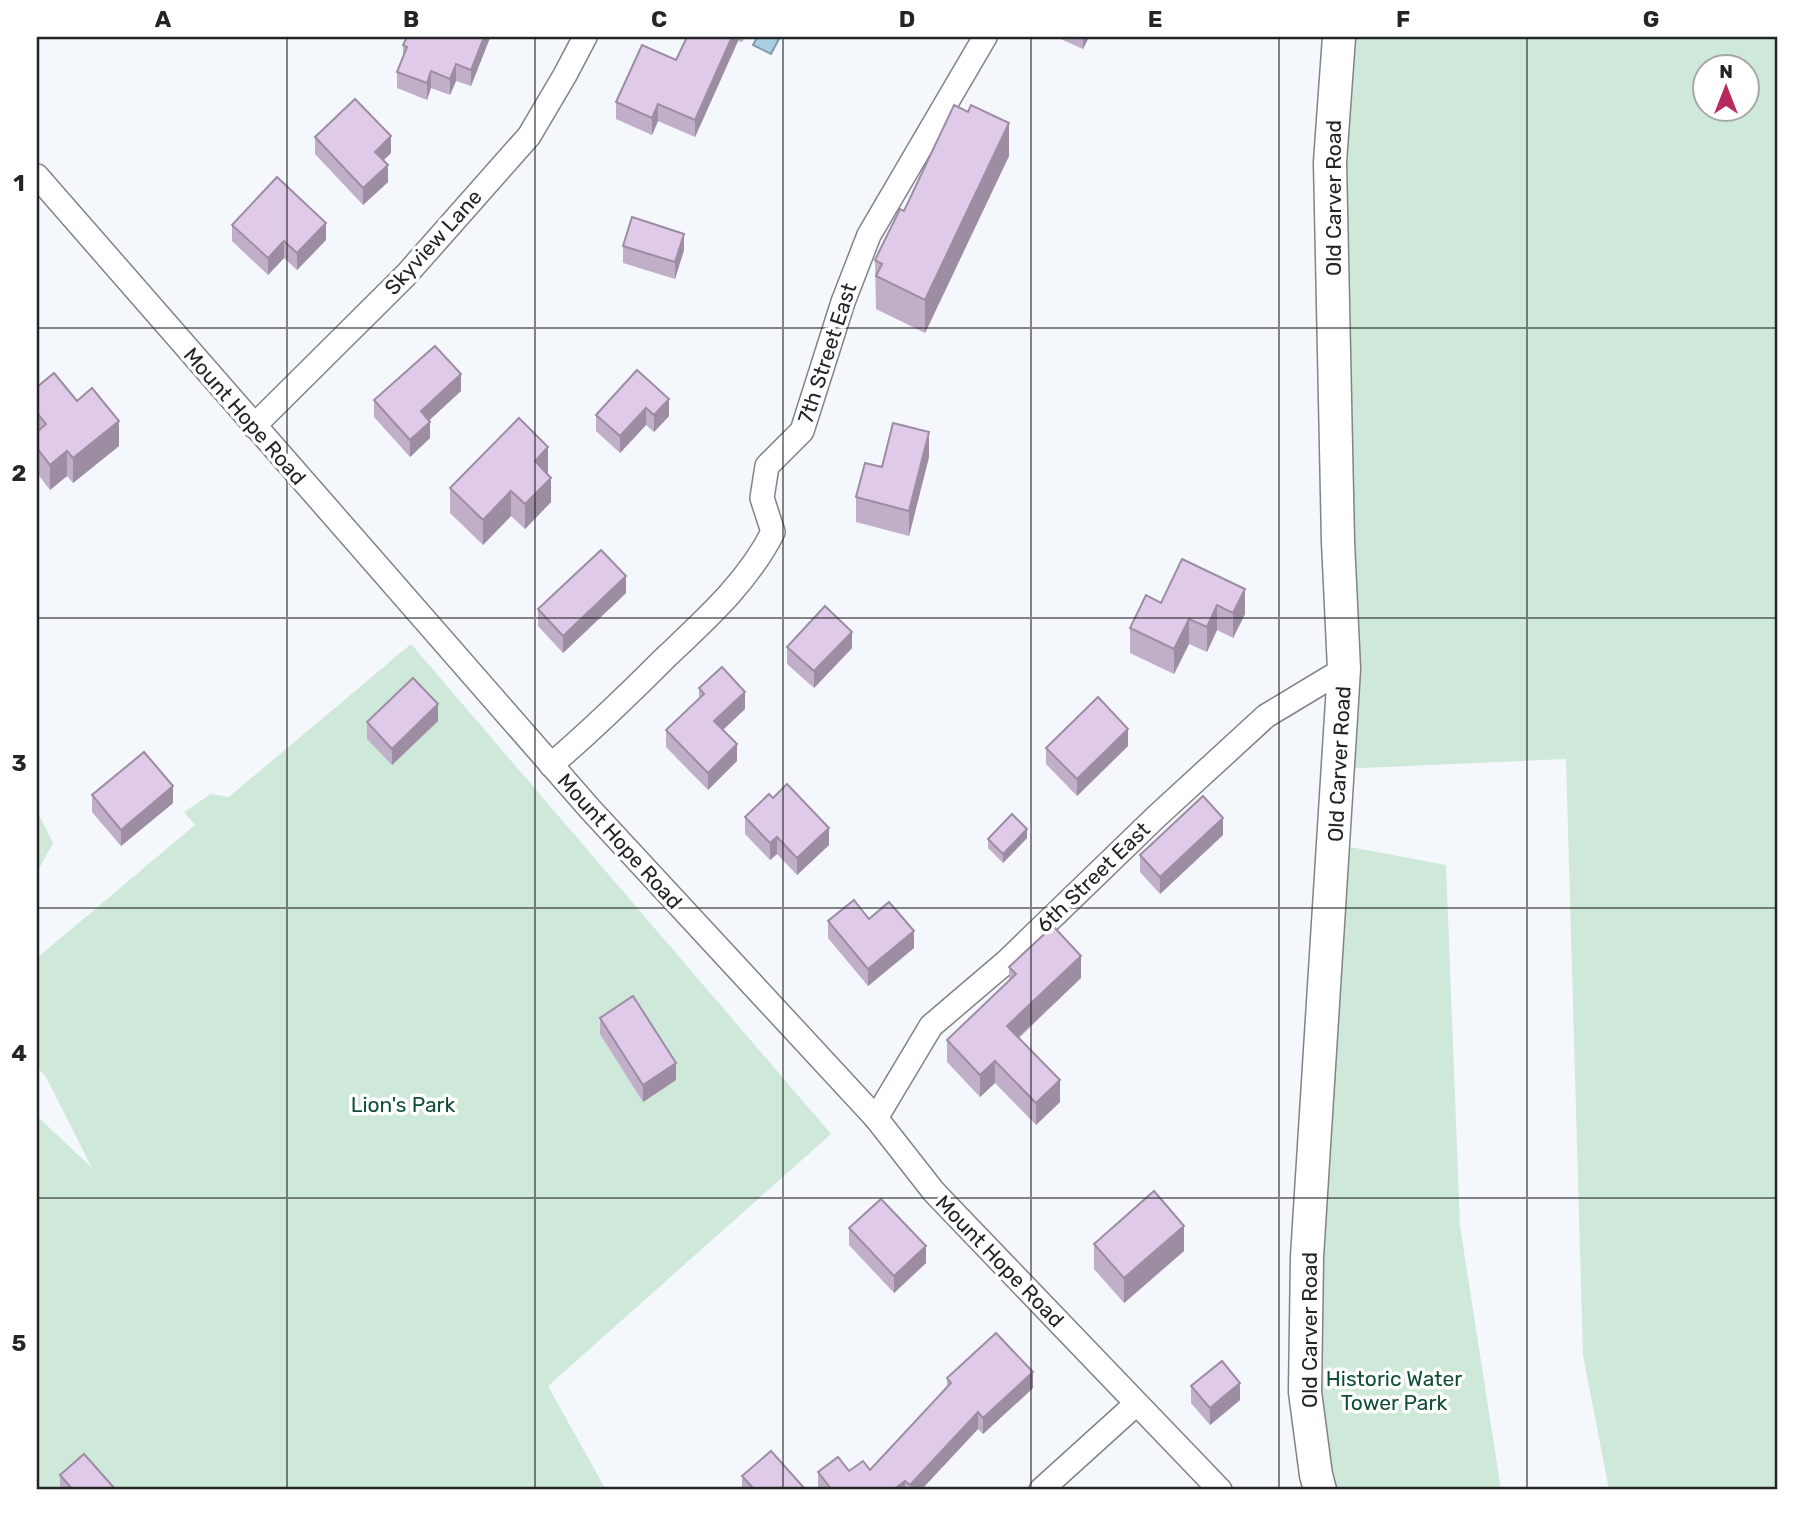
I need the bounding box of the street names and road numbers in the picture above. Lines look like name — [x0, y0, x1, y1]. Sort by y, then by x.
street label: Old Carver Road — [1321, 120, 1346, 276]
street label: Skyview Lane — [379, 184, 487, 300]
street label: 7th Street East — [793, 280, 861, 426]
street label: Mount Hope Road — [179, 342, 311, 490]
street label: Old Carver Road — [1322, 685, 1356, 843]
street label: Mount Hope Road — [553, 768, 687, 914]
street label: 6th Street East — [1031, 817, 1155, 937]
street label: Mount Hope Road — [931, 1190, 1069, 1332]
street label: Old Carver Road — [1297, 1252, 1322, 1408]

